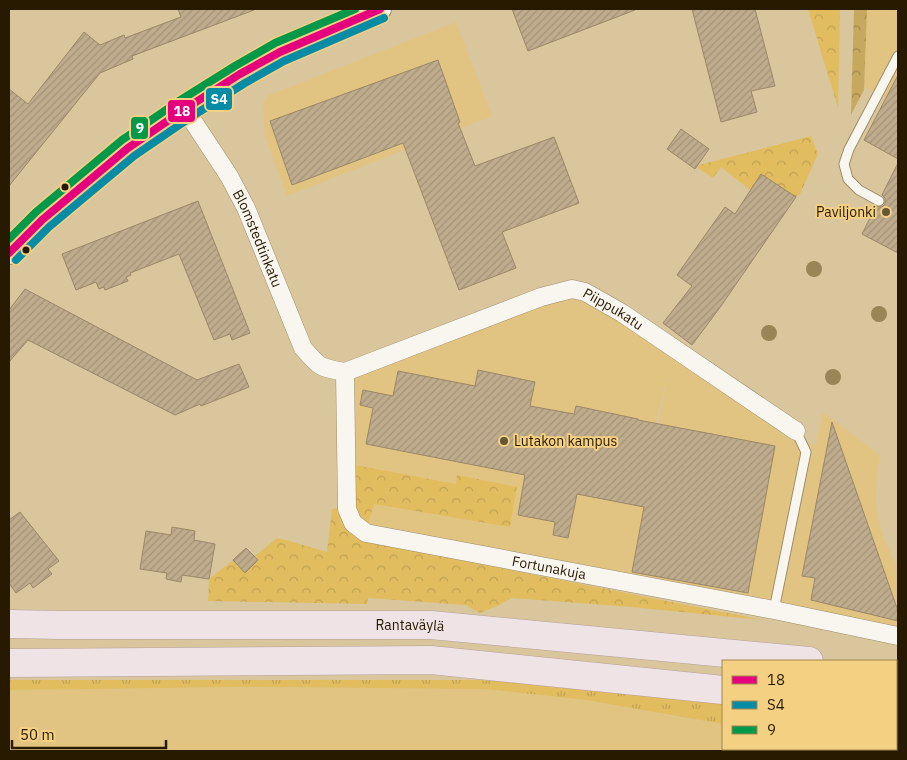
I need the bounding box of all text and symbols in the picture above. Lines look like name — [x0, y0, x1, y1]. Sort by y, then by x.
line badge: S4 — [205, 87, 233, 111]
text: S4 — [210, 90, 228, 108]
line badge: 18 — [167, 99, 196, 123]
text: 18 — [174, 102, 190, 120]
line badge: 9 — [130, 116, 149, 140]
text: 9 — [136, 119, 144, 137]
unlabelled marker — [60, 182, 70, 192]
street label: Blomstedtinkatu — [229, 186, 286, 290]
place label: Paviljonki — [816, 203, 876, 221]
marker: Paviljonki — [880, 206, 892, 218]
unlabelled marker — [21, 245, 31, 255]
street label: Piippukatu — [580, 284, 647, 334]
place label: Lutakon kampus — [514, 432, 618, 450]
marker: Lutakon kampus — [498, 435, 510, 447]
street label: Fortunakuja — [511, 552, 588, 583]
street label: Rantaväylä — [375, 616, 446, 635]
legend — [722, 660, 897, 750]
text: 18 — [767, 670, 785, 689]
text: S4 — [767, 695, 785, 714]
scale bar — [12, 718, 166, 750]
text: 9 — [767, 720, 776, 739]
text: 50 m — [20, 725, 55, 744]

